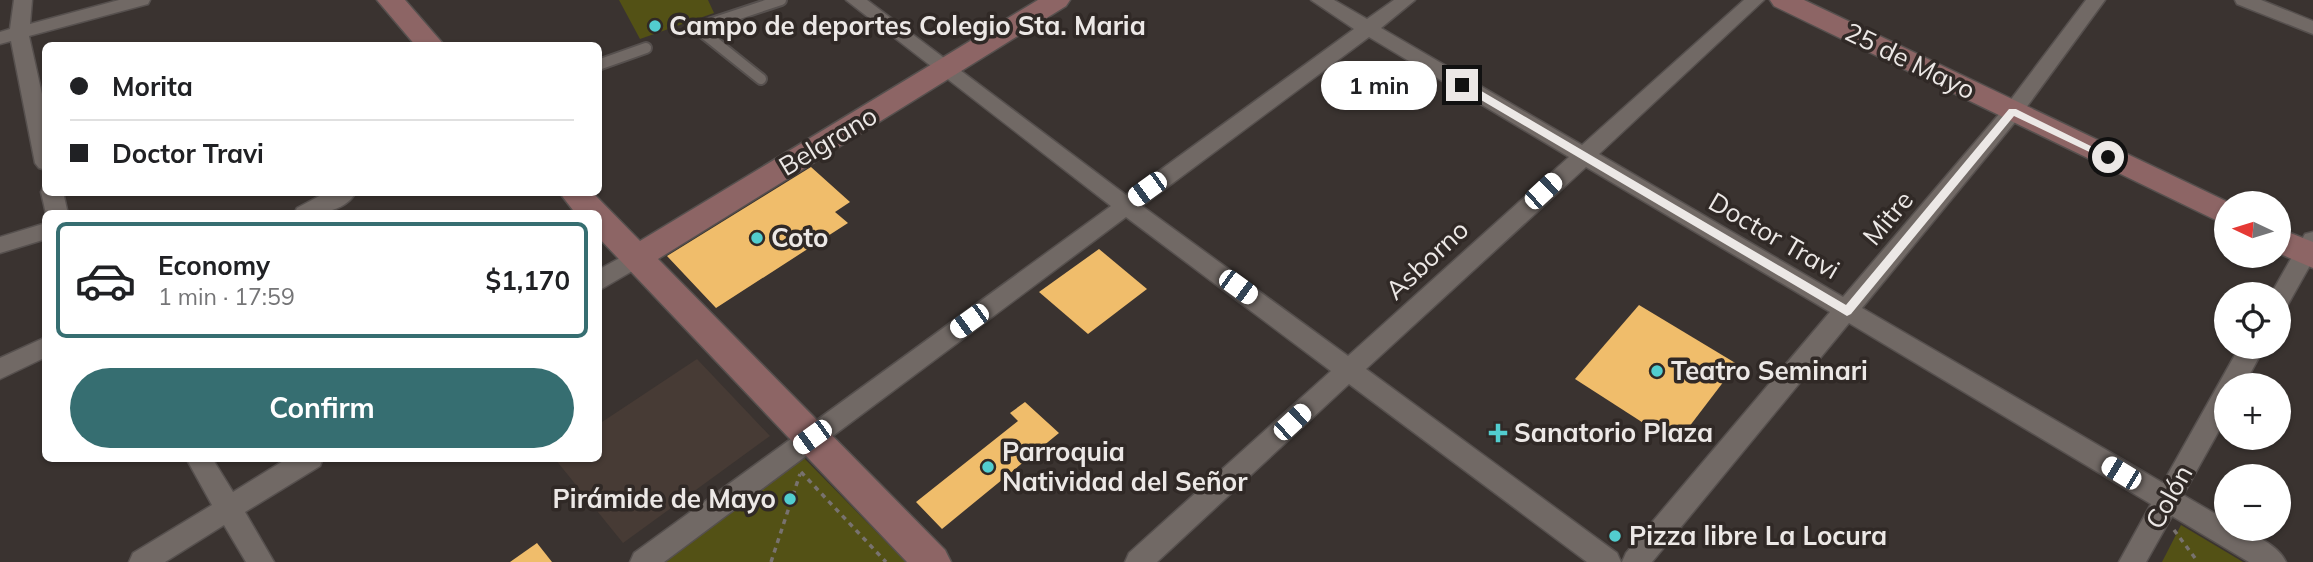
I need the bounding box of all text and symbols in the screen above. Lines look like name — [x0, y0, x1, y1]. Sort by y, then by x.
place label: Campo de deportes Colegio Sta. Maria — [669, 9, 1146, 42]
street label: 25 de Mayo — [1840, 15, 1981, 106]
marker: Campo de deportes Colegio Sta. Maria — [647, 18, 663, 34]
callout: 1 min — [1322, 60, 1438, 110]
route end — [1446, 69, 1478, 101]
text: Morita — [112, 70, 193, 103]
text: 1 min — [1349, 71, 1409, 100]
street label: Belgrano — [773, 98, 883, 183]
text: Doctor Travi — [112, 137, 264, 170]
route start — [2092, 141, 2124, 173]
car — [1124, 168, 1171, 210]
car — [1521, 169, 1566, 213]
street label: Mitre — [1855, 184, 1920, 252]
street label: Doctor Travi — [1703, 185, 1846, 286]
north arrow — [2214, 191, 2291, 268]
map controls — [2214, 191, 2291, 541]
street label: Asborno — [1378, 213, 1475, 306]
place label: Coto — [771, 221, 828, 254]
marker: Coto — [749, 230, 765, 246]
icon: car — [74, 249, 137, 312]
text: Economy — [158, 249, 270, 282]
text: $1,170 — [486, 264, 570, 297]
car — [1215, 266, 1262, 308]
text: 1 min · 17:59 — [158, 282, 295, 311]
button: locate — [2214, 282, 2291, 359]
car — [946, 300, 993, 342]
place label: Teatro Seminari — [1671, 354, 1868, 387]
marker: Teatro Seminari — [1649, 363, 1665, 379]
button: Confirm — [70, 368, 574, 448]
button: + — [2214, 373, 2291, 450]
car — [1270, 400, 1315, 444]
car — [789, 416, 836, 458]
place label: Sanatorio Plaza — [1514, 416, 1713, 449]
marker: Sanatorio Plaza — [1488, 423, 1508, 443]
place label: Parroquia Natividad del Señor — [1002, 435, 1248, 498]
car — [2098, 453, 2145, 493]
marker: Parroquia Natividad del Señor — [980, 459, 996, 475]
street label: Colón — [2138, 459, 2199, 534]
button: − — [2214, 464, 2291, 541]
place label: Pirámide de Mayo — [553, 482, 776, 515]
marker: Pirámide de Mayo — [782, 491, 798, 507]
place label: Pizza libre La Locura — [1629, 519, 1887, 552]
marker: Pizza libre La Locura — [1607, 528, 1623, 544]

